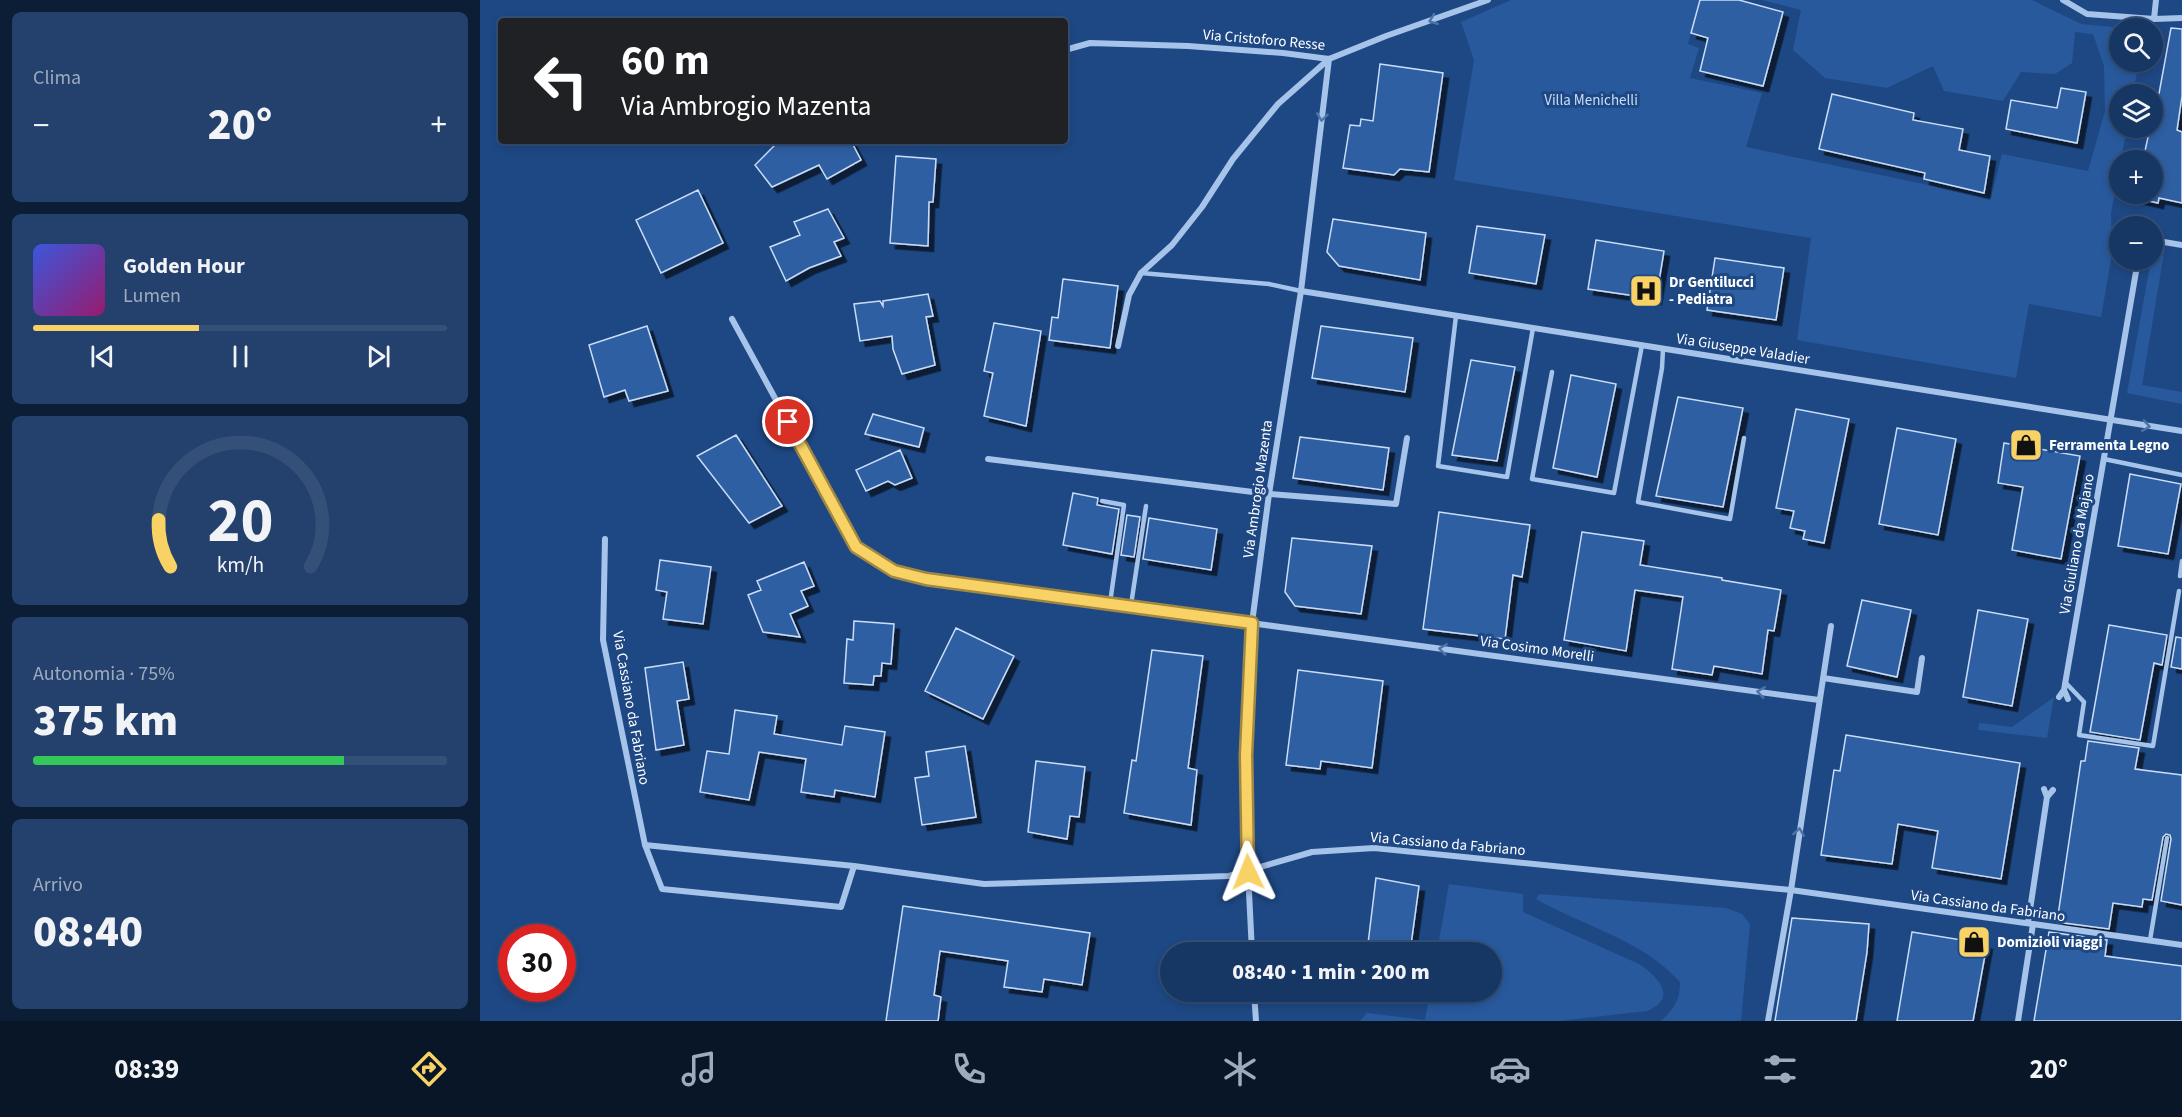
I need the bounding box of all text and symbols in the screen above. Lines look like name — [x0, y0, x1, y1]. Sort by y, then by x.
one-way arrow — [1428, 12, 1438, 25]
map controls — [2109, 18, 2163, 270]
button: search — [2109, 18, 2163, 72]
street label: Via Cristoforo Resse — [1202, 24, 1326, 56]
text: 60 m — [621, 31, 710, 91]
icon: left — [522, 42, 600, 120]
text: Clima — [33, 64, 81, 92]
button: layers — [2109, 84, 2163, 138]
text: Via Ambrogio Mazenta — [621, 87, 871, 126]
park label: Villa Menichelli — [1544, 90, 1638, 111]
text: 20° — [208, 93, 272, 157]
text: − — [33, 102, 49, 149]
text: + — [431, 102, 447, 149]
one-way arrow — [1317, 113, 1329, 122]
button: + — [2109, 150, 2163, 204]
button: − — [2109, 216, 2163, 270]
text: Golden Hour — [123, 250, 245, 282]
place label: Dr Gentilucci - Pediatra — [1669, 272, 1754, 310]
hospital icon: Dr Gentilucci - Pediatra — [1628, 273, 1664, 309]
text: Lumen — [123, 282, 181, 310]
street label: Via Giuseppe Valadier — [1675, 328, 1812, 370]
icon: previous — [86, 340, 119, 373]
icon: pause — [224, 340, 257, 373]
icon: next — [362, 340, 395, 373]
pin — [762, 396, 813, 447]
icon: arrive — [771, 405, 804, 438]
street label: Via Ambrogio Mazenta — [1238, 419, 1278, 559]
one-way arrow — [2142, 419, 2151, 431]
shop icon: Ferramenta Legno — [2008, 427, 2044, 463]
place label: Ferramenta Legno — [2049, 435, 2169, 456]
street label: Via Giuliano da Majano — [2054, 472, 2100, 616]
text: 20 — [207, 478, 273, 567]
text: km/h — [216, 551, 264, 582]
street label: Via Cassiano da Fabriano — [607, 630, 655, 786]
street label: Via Cosimo Morelli — [1479, 631, 1595, 667]
one-way arrow — [1439, 643, 1448, 655]
text: Autonomia · 75% — [33, 660, 175, 688]
one-way arrow — [1757, 686, 1766, 698]
text: 375 km — [33, 689, 178, 753]
street label: Via Cassiano da Fabriano — [1370, 827, 1526, 861]
one-way arrow — [1793, 828, 1805, 837]
position arrow — [1216, 840, 1280, 904]
text: Arrivo — [33, 871, 83, 899]
street label: Via Cassiano da Fabriano — [1909, 885, 2067, 927]
text: 08:40 — [33, 900, 143, 964]
speed limit sign: 30 — [498, 924, 576, 1002]
shop icon: Domizioli viaggi — [1956, 924, 1992, 960]
place label: Domizioli viaggi — [1997, 932, 2103, 953]
text: 08:40 · 1 min · 200 m — [1232, 956, 1430, 988]
icon: directions — [408, 1048, 450, 1090]
icon: music — [678, 1048, 720, 1090]
icon: phone — [948, 1048, 990, 1090]
icon: climate — [1219, 1048, 1261, 1090]
icon: car — [1489, 1048, 1531, 1090]
icon: filters — [1759, 1048, 1801, 1090]
text: 08:39 — [114, 1050, 179, 1089]
text: 20° — [2029, 1050, 2068, 1089]

